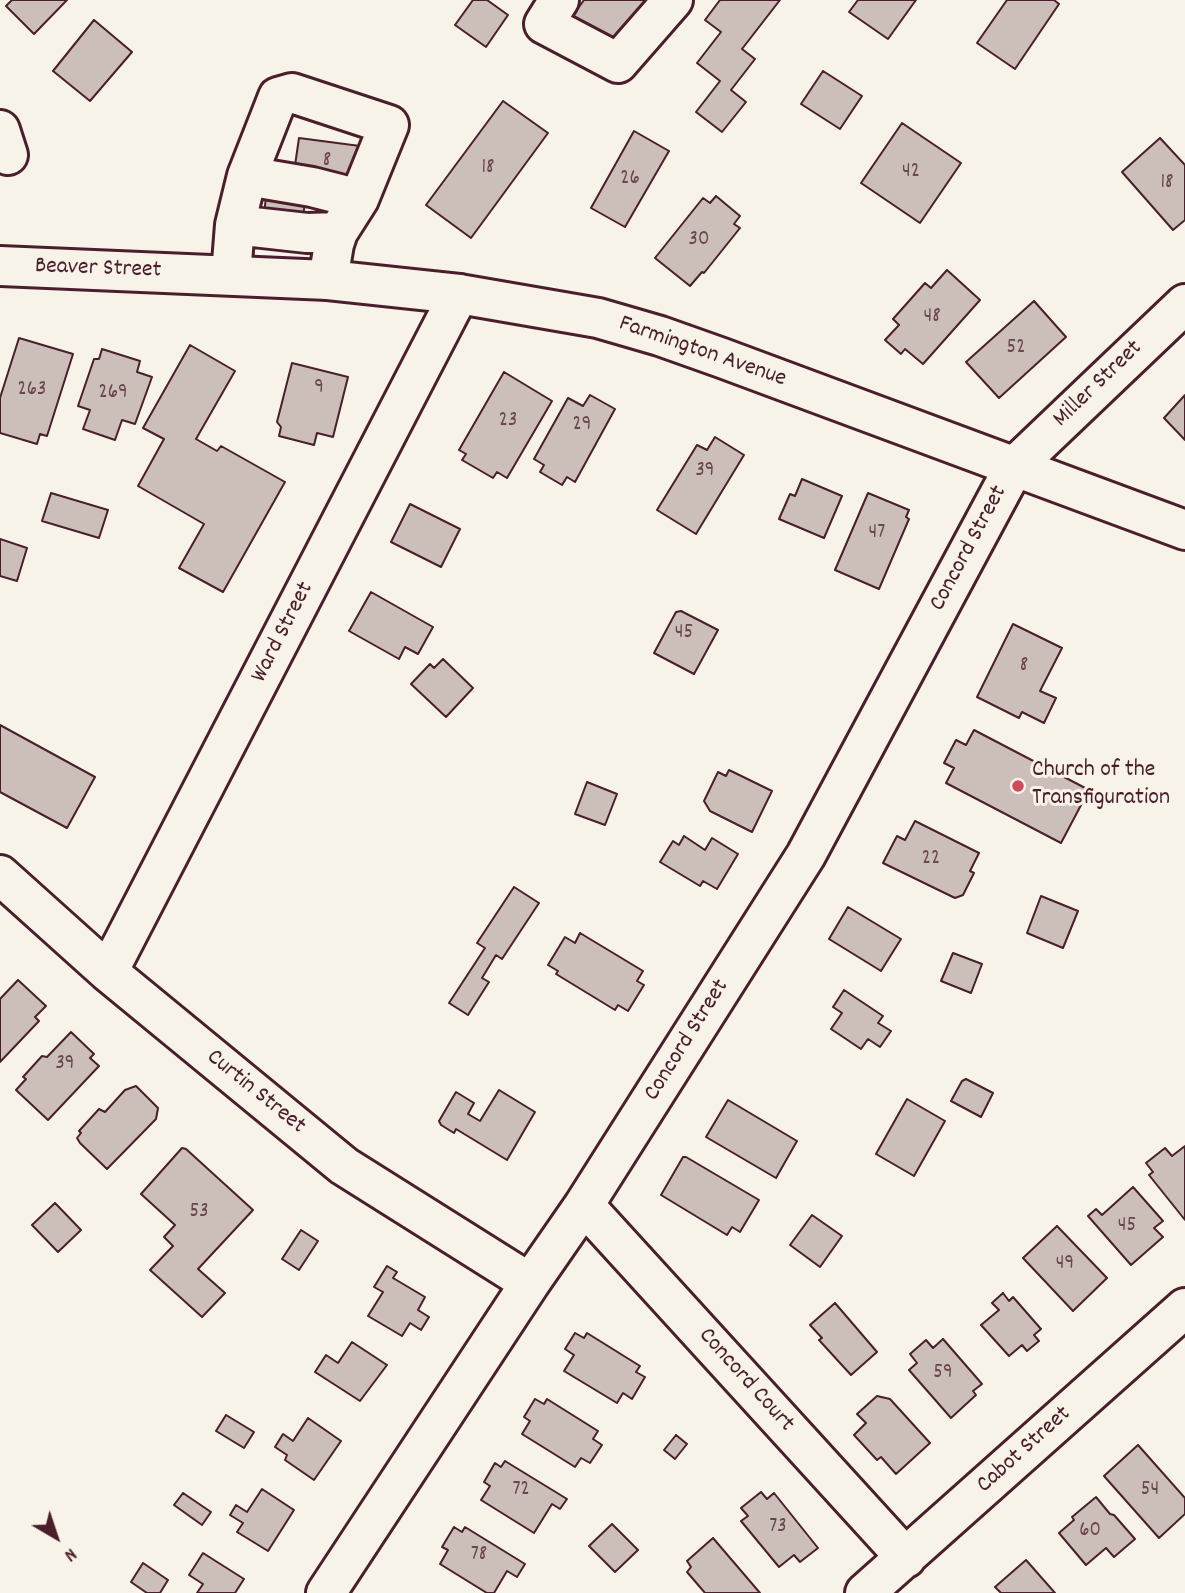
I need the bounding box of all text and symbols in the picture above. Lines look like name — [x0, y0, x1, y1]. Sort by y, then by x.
house number: 8 — [323, 149, 331, 175]
house number: 18 — [481, 156, 495, 182]
house number: 42 — [902, 160, 920, 186]
house number: 26 — [620, 167, 640, 193]
house number: 18 — [1160, 171, 1174, 197]
house number: 30 — [689, 228, 709, 254]
street label: Beaver Street — [34, 253, 162, 287]
house number: 48 — [923, 305, 941, 331]
street label: Farmington Avenue — [615, 311, 789, 395]
street label: Miller Street — [1048, 335, 1150, 435]
house number: 52 — [1007, 336, 1025, 362]
house number: 9 — [314, 376, 324, 402]
house number: 263 — [18, 378, 46, 404]
house number: 269 — [98, 381, 128, 407]
house number: 23 — [499, 409, 517, 435]
house number: 29 — [573, 413, 591, 439]
house number: 39 — [696, 459, 714, 485]
street label: Concord Street — [925, 481, 1015, 617]
house number: 47 — [869, 521, 885, 547]
street label: Ward Street — [246, 578, 322, 688]
house number: 45 — [675, 621, 693, 647]
house number: 8 — [1020, 654, 1028, 680]
place label: Church of the Transfiguration — [1032, 758, 1170, 814]
marker: Church of the Transfiguration — [1010, 778, 1026, 794]
house number: 22 — [922, 847, 940, 873]
street label: Concord Street — [639, 975, 737, 1107]
street label: Curtin Street — [200, 1044, 310, 1142]
house number: 39 — [56, 1052, 74, 1078]
house number: 53 — [189, 1200, 209, 1226]
house number: 45 — [1118, 1214, 1136, 1240]
house number: 49 — [1056, 1252, 1074, 1278]
street label: Concord Court — [691, 1323, 799, 1439]
house number: 59 — [933, 1361, 953, 1387]
street label: Cabot Street — [972, 1401, 1078, 1501]
house number: 72 — [512, 1478, 530, 1504]
house number: 54 — [1141, 1478, 1159, 1504]
north arrow — [21, 1502, 91, 1572]
house number: 73 — [769, 1515, 787, 1541]
house number: 60 — [1079, 1519, 1101, 1545]
text: N — [57, 1540, 82, 1567]
house number: 78 — [471, 1543, 487, 1569]

